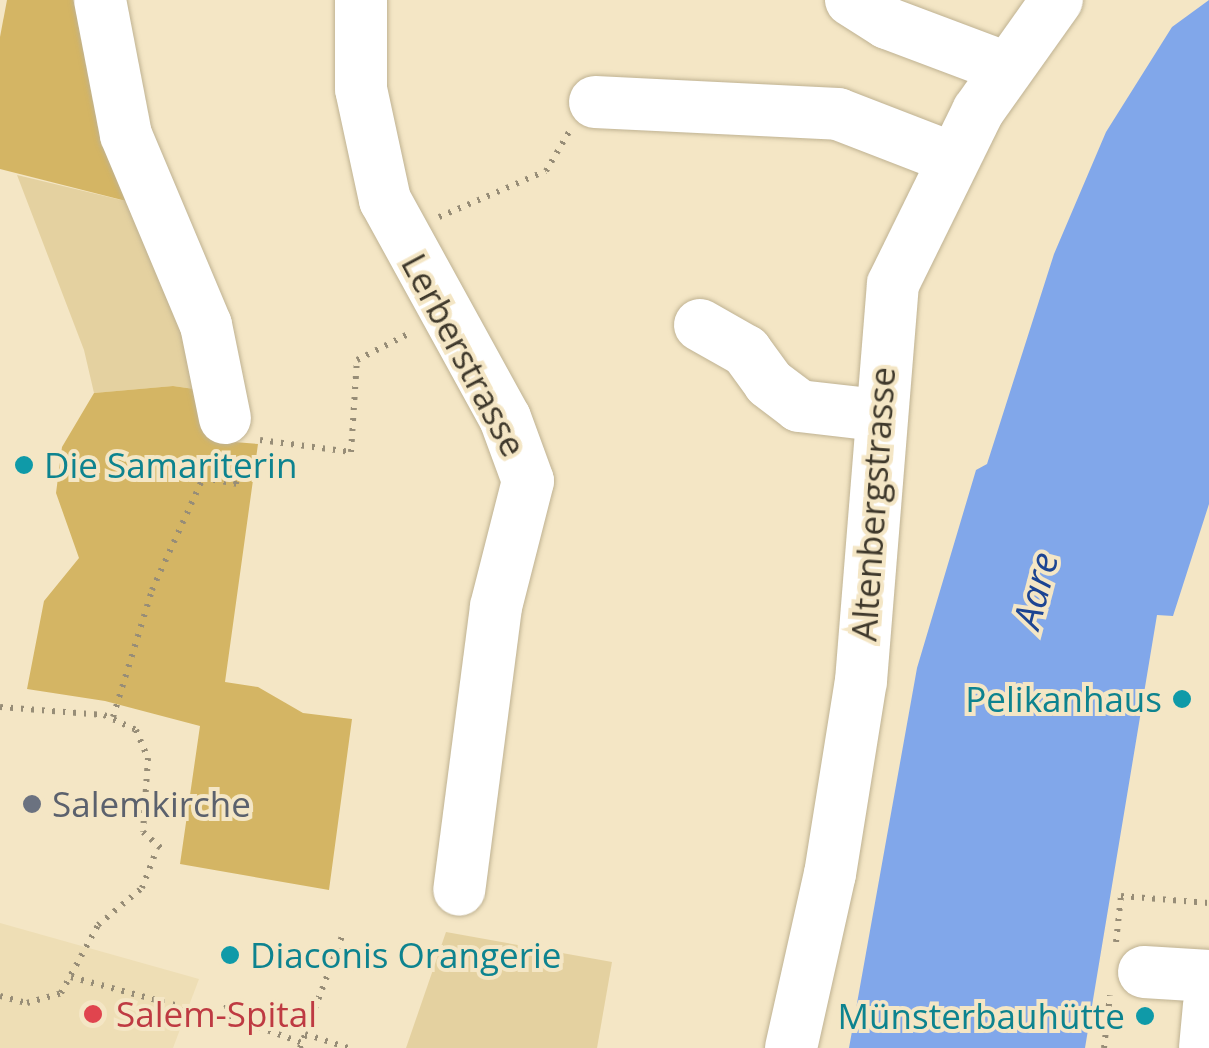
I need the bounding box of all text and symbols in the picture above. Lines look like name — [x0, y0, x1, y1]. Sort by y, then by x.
street label: Lerberstrasse — [393, 246, 535, 464]
street label: Altenbergstrasse — [842, 365, 904, 643]
place label: Die Samariterin — [44, 444, 297, 486]
marker: Die Samariterin — [13, 454, 35, 476]
water label: Aare — [1003, 547, 1067, 633]
place label: Pelikanhaus — [965, 678, 1162, 720]
marker: Pelikanhaus — [1171, 688, 1193, 710]
place label: Salemkirche — [52, 783, 251, 825]
marker: Salemkirche — [21, 793, 43, 815]
place label: Diaconis Orangerie — [250, 934, 561, 976]
marker: Diaconis Orangerie — [219, 944, 241, 966]
place label: Salem-Spital — [116, 993, 317, 1035]
place label: Münsterbauhütte — [838, 995, 1125, 1037]
marker: Salem-Spital — [80, 1001, 106, 1027]
marker: Münsterbauhütte — [1134, 1005, 1156, 1027]

